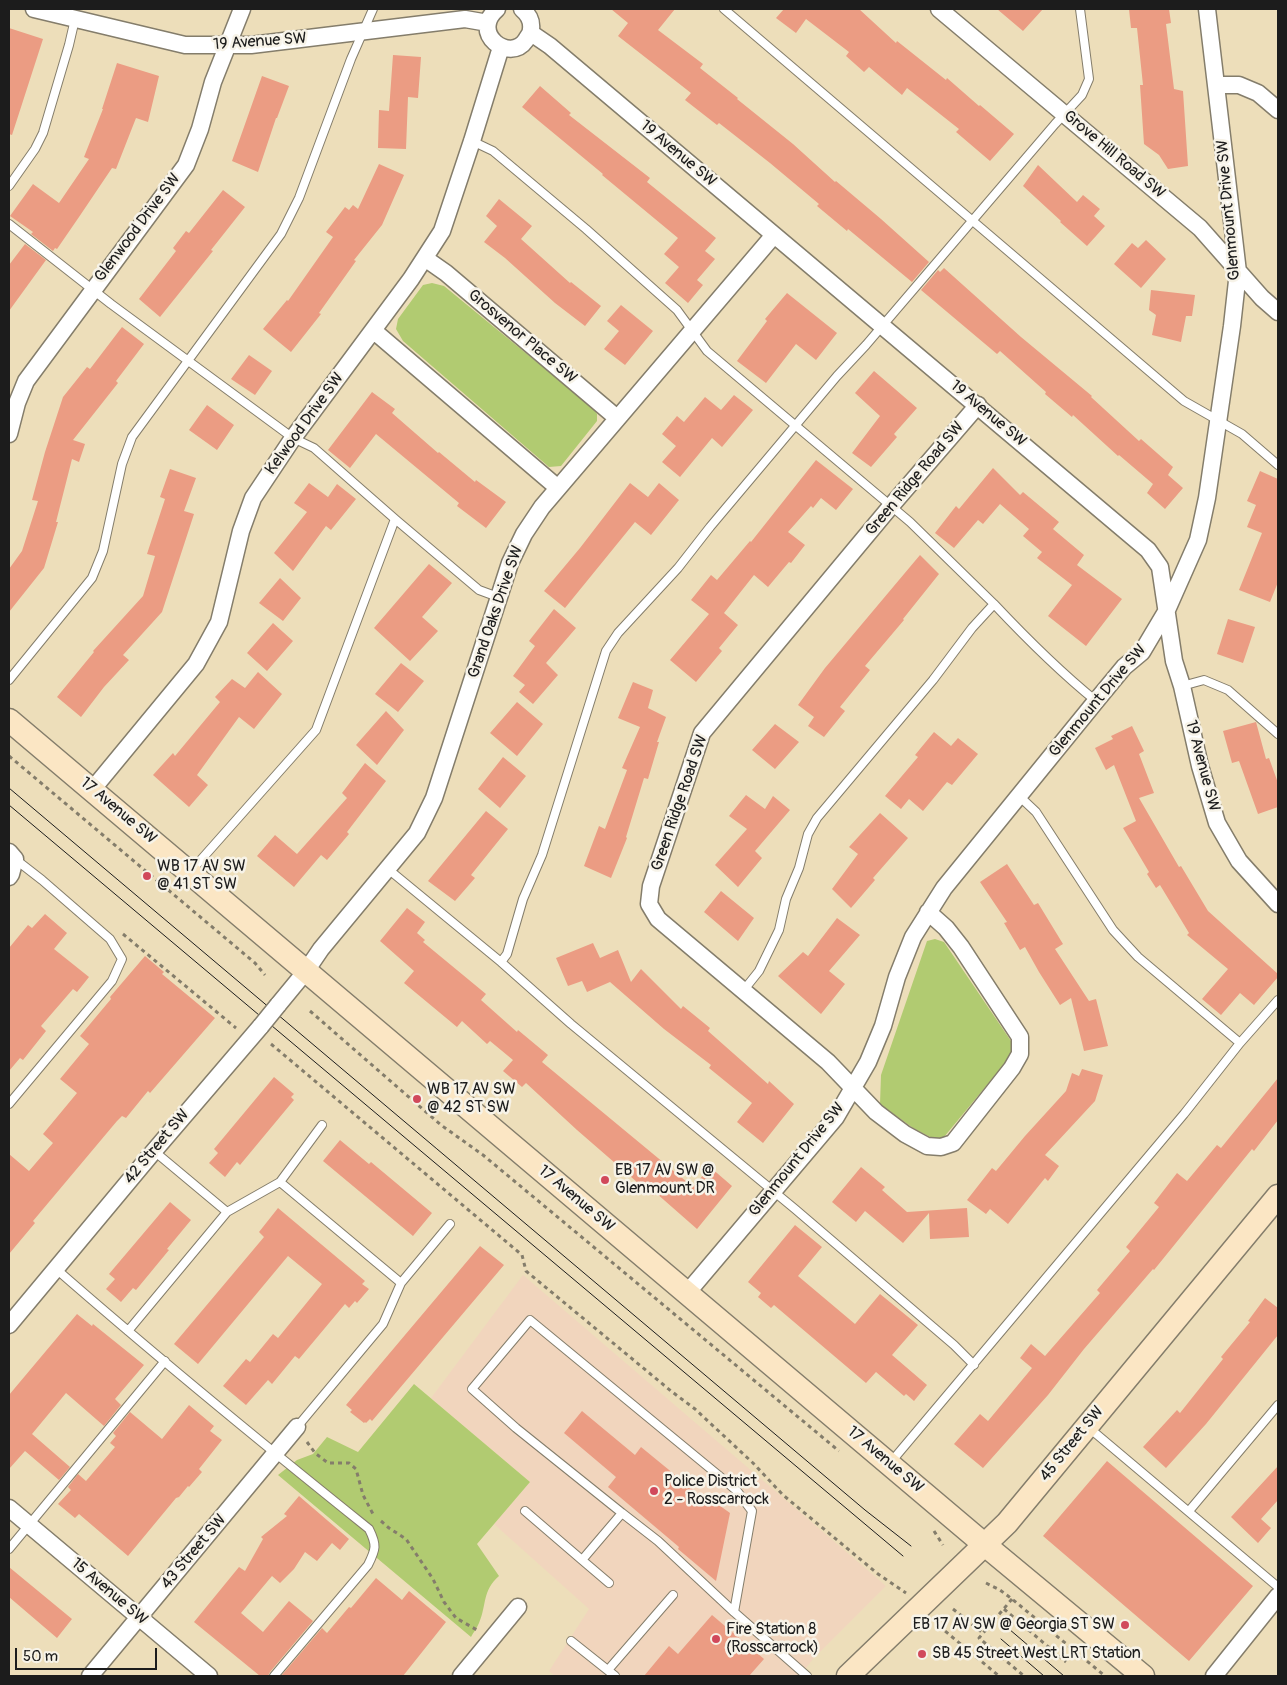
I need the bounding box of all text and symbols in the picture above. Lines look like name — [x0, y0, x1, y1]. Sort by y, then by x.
street label: 19 Avenue SW — [213, 29, 307, 55]
street label: Grove Hill Road SW — [1059, 107, 1169, 203]
street label: 19 Avenue SW — [636, 117, 720, 191]
street label: Glenmount Drive SW — [1213, 139, 1245, 281]
street label: Glenwood Drive SW — [91, 170, 185, 286]
street label: Grosvenor Place SW — [464, 286, 580, 388]
street label: Kelwood Drive SW — [262, 369, 348, 479]
street label: 19 Avenue SW — [946, 377, 1030, 451]
street label: Green Ridge Road SW — [862, 418, 968, 540]
street label: Grand Oaks Drive SW — [464, 543, 528, 681]
street label: Glenmount Drive SW — [1045, 641, 1151, 761]
street label: 19 Avenue SW — [1181, 718, 1223, 814]
street label: Green Ridge Road SW — [648, 732, 712, 874]
street label: 17 Avenue SW — [76, 773, 160, 849]
place label: WB 17 AV SW @ 41 ST SW — [157, 857, 246, 895]
marker: WB 17 AV SW @ 41 ST SW — [141, 870, 153, 882]
place label: WB 17 AV SW @ 42 ST SW — [427, 1080, 516, 1118]
marker: WB 17 AV SW @ 42 ST SW — [411, 1093, 423, 1105]
street label: Glenmount Drive SW — [745, 1099, 849, 1221]
street label: 42 Street SW — [120, 1106, 194, 1188]
street label: 17 Avenue SW — [534, 1161, 618, 1237]
place label: EB 17 AV SW @ Glenmount DR — [615, 1161, 715, 1199]
marker: EB 17 AV SW @ Glenmount DR — [599, 1174, 611, 1186]
street label: 45 Street SW — [1036, 1402, 1108, 1486]
street label: 17 Avenue SW — [843, 1422, 927, 1498]
place label: Police District 2 - Rosscarrock — [664, 1472, 769, 1510]
marker: Police District 2 - Rosscarrock — [648, 1485, 660, 1497]
street label: 43 Street SW — [157, 1511, 231, 1593]
street label: 15 Avenue SW — [67, 1554, 151, 1630]
place label: EB 17 AV SW @ Georgia ST SW — [913, 1615, 1115, 1635]
marker: EB 17 AV SW @ Georgia ST SW — [1119, 1619, 1131, 1631]
place label: Fire Station 8 (Rosscarrock) — [726, 1620, 819, 1658]
marker: Fire Station 8 (Rosscarrock) — [710, 1633, 722, 1645]
scale bar — [18, 1638, 160, 1670]
place label: SB 45 Street West LRT Station — [932, 1644, 1141, 1664]
text: 50 m — [23, 1647, 58, 1666]
marker: SB 45 Street West LRT Station — [916, 1648, 928, 1660]

